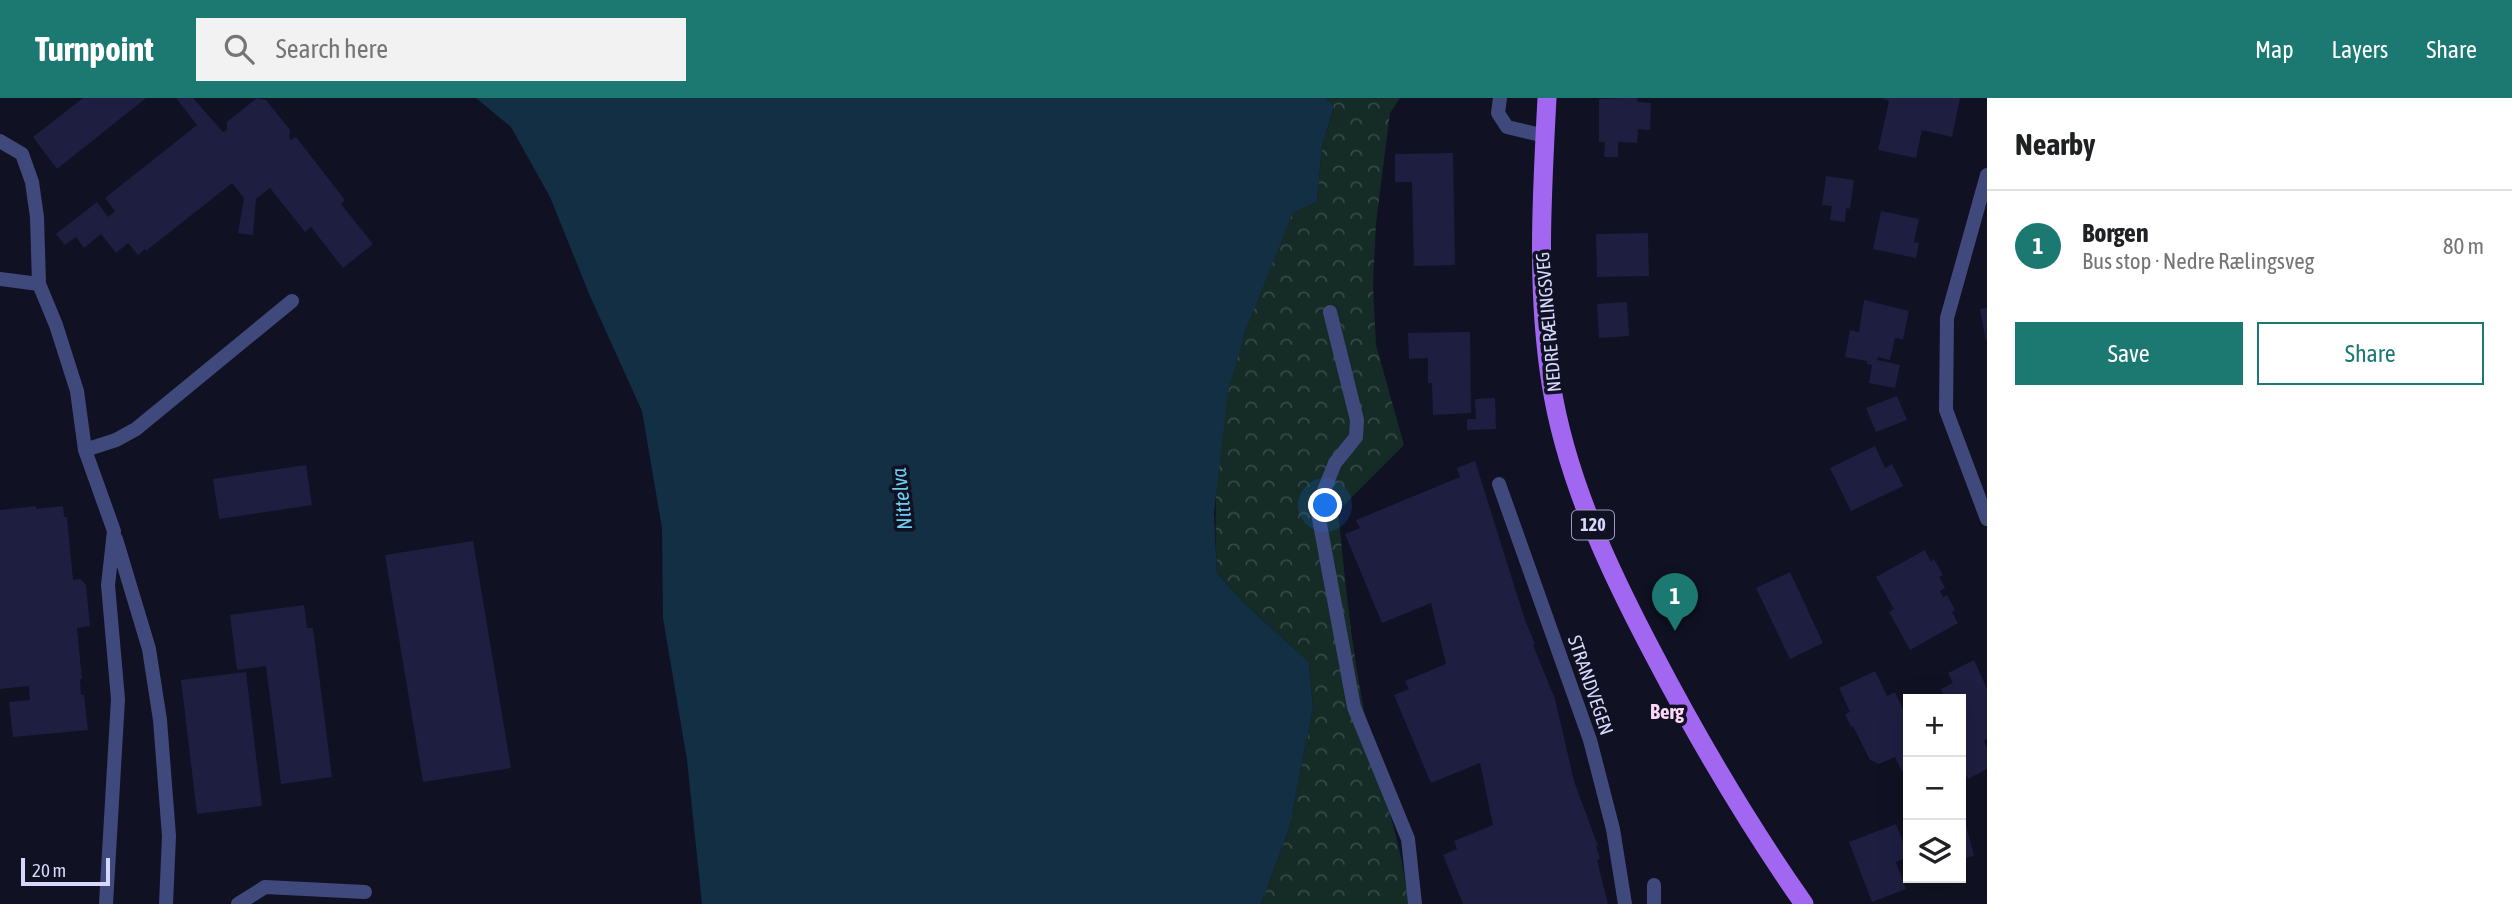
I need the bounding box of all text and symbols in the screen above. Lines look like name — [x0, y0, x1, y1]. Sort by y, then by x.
search box — [196, 18, 686, 81]
text: Turnpoint — [35, 30, 154, 68]
icon: search — [220, 30, 258, 68]
text: Search here — [276, 34, 388, 64]
text: Map — [2255, 36, 2294, 63]
text: Layers — [2332, 36, 2388, 63]
text: Share — [2426, 36, 2477, 63]
text: Nearby — [2015, 127, 2095, 161]
text: Borgen — [2082, 218, 2149, 248]
text: 1 — [2033, 233, 2043, 259]
text: 80 m — [2443, 233, 2484, 259]
text: Bus stop · Nedre Rælingsveg — [2082, 248, 2314, 274]
street label: NEDRE RÆLINGSVEG — [1531, 251, 1565, 393]
button: Save — [2015, 322, 2243, 385]
button: Share — [2257, 322, 2484, 385]
water label: Nittelva — [886, 467, 916, 531]
your location — [1308, 488, 1342, 522]
road number: 120 — [1572, 510, 1614, 540]
pin: 1 — [1652, 573, 1698, 631]
street label: STRANDVEGEN — [1564, 632, 1618, 738]
map controls — [1903, 694, 1966, 883]
button: + — [1903, 694, 1966, 757]
district label: Berg — [1650, 699, 1685, 723]
button: − — [1903, 757, 1966, 820]
button: layers — [1903, 820, 1966, 883]
scale bar — [21, 855, 110, 887]
text: 20 m — [32, 859, 66, 881]

